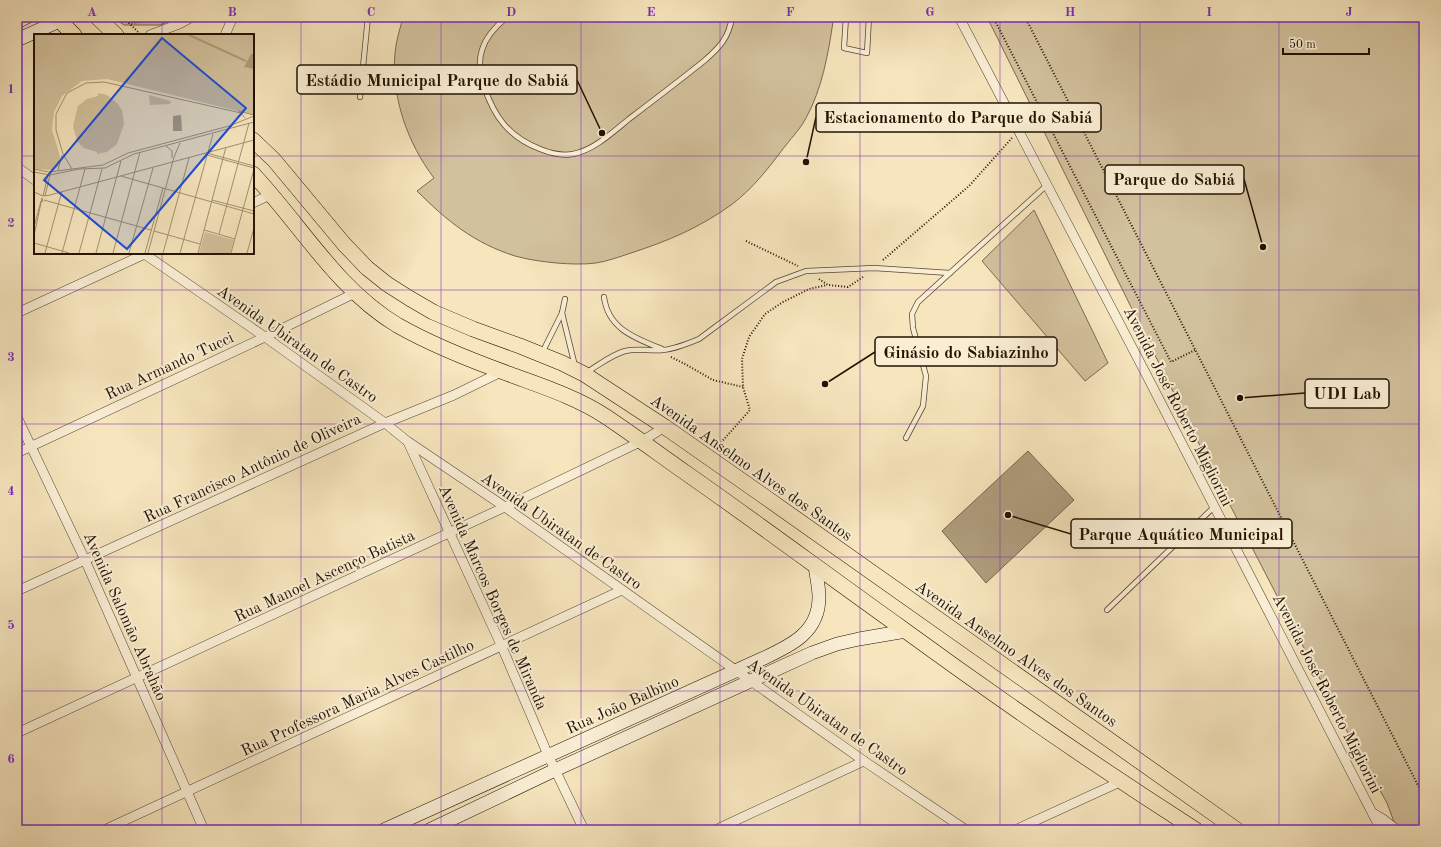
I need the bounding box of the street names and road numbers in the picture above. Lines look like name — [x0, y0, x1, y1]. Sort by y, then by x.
street label: Avenida Ubiratan de Castro — [214, 283, 380, 406]
street label: Avenida José Roberto Migliorini — [1120, 305, 1235, 509]
street label: Rua Armando Tucci — [103, 330, 236, 404]
street label: Avenida Anselmo Alves dos Santos — [647, 393, 855, 545]
street label: Rua Francisco Antônio de Oliveira — [142, 411, 364, 526]
street label: Avenida Ubiratan de Castro — [478, 470, 644, 593]
street label: Avenida Marcos Borges de Miranda — [435, 483, 549, 713]
street label: Rua Manoel Ascenço Batista — [232, 528, 418, 626]
street label: Avenida Salomão Abrahão — [80, 530, 169, 703]
street label: Avenida Anselmo Alves dos Santos — [912, 579, 1120, 731]
street label: Avenida José Roberto Migliorini — [1269, 592, 1384, 796]
street label: Rua Professora Maria Alves Castilho — [239, 638, 477, 760]
street label: Avenida Ubiratan de Castro — [744, 656, 910, 779]
street label: Rua João Balbino — [564, 674, 682, 738]

